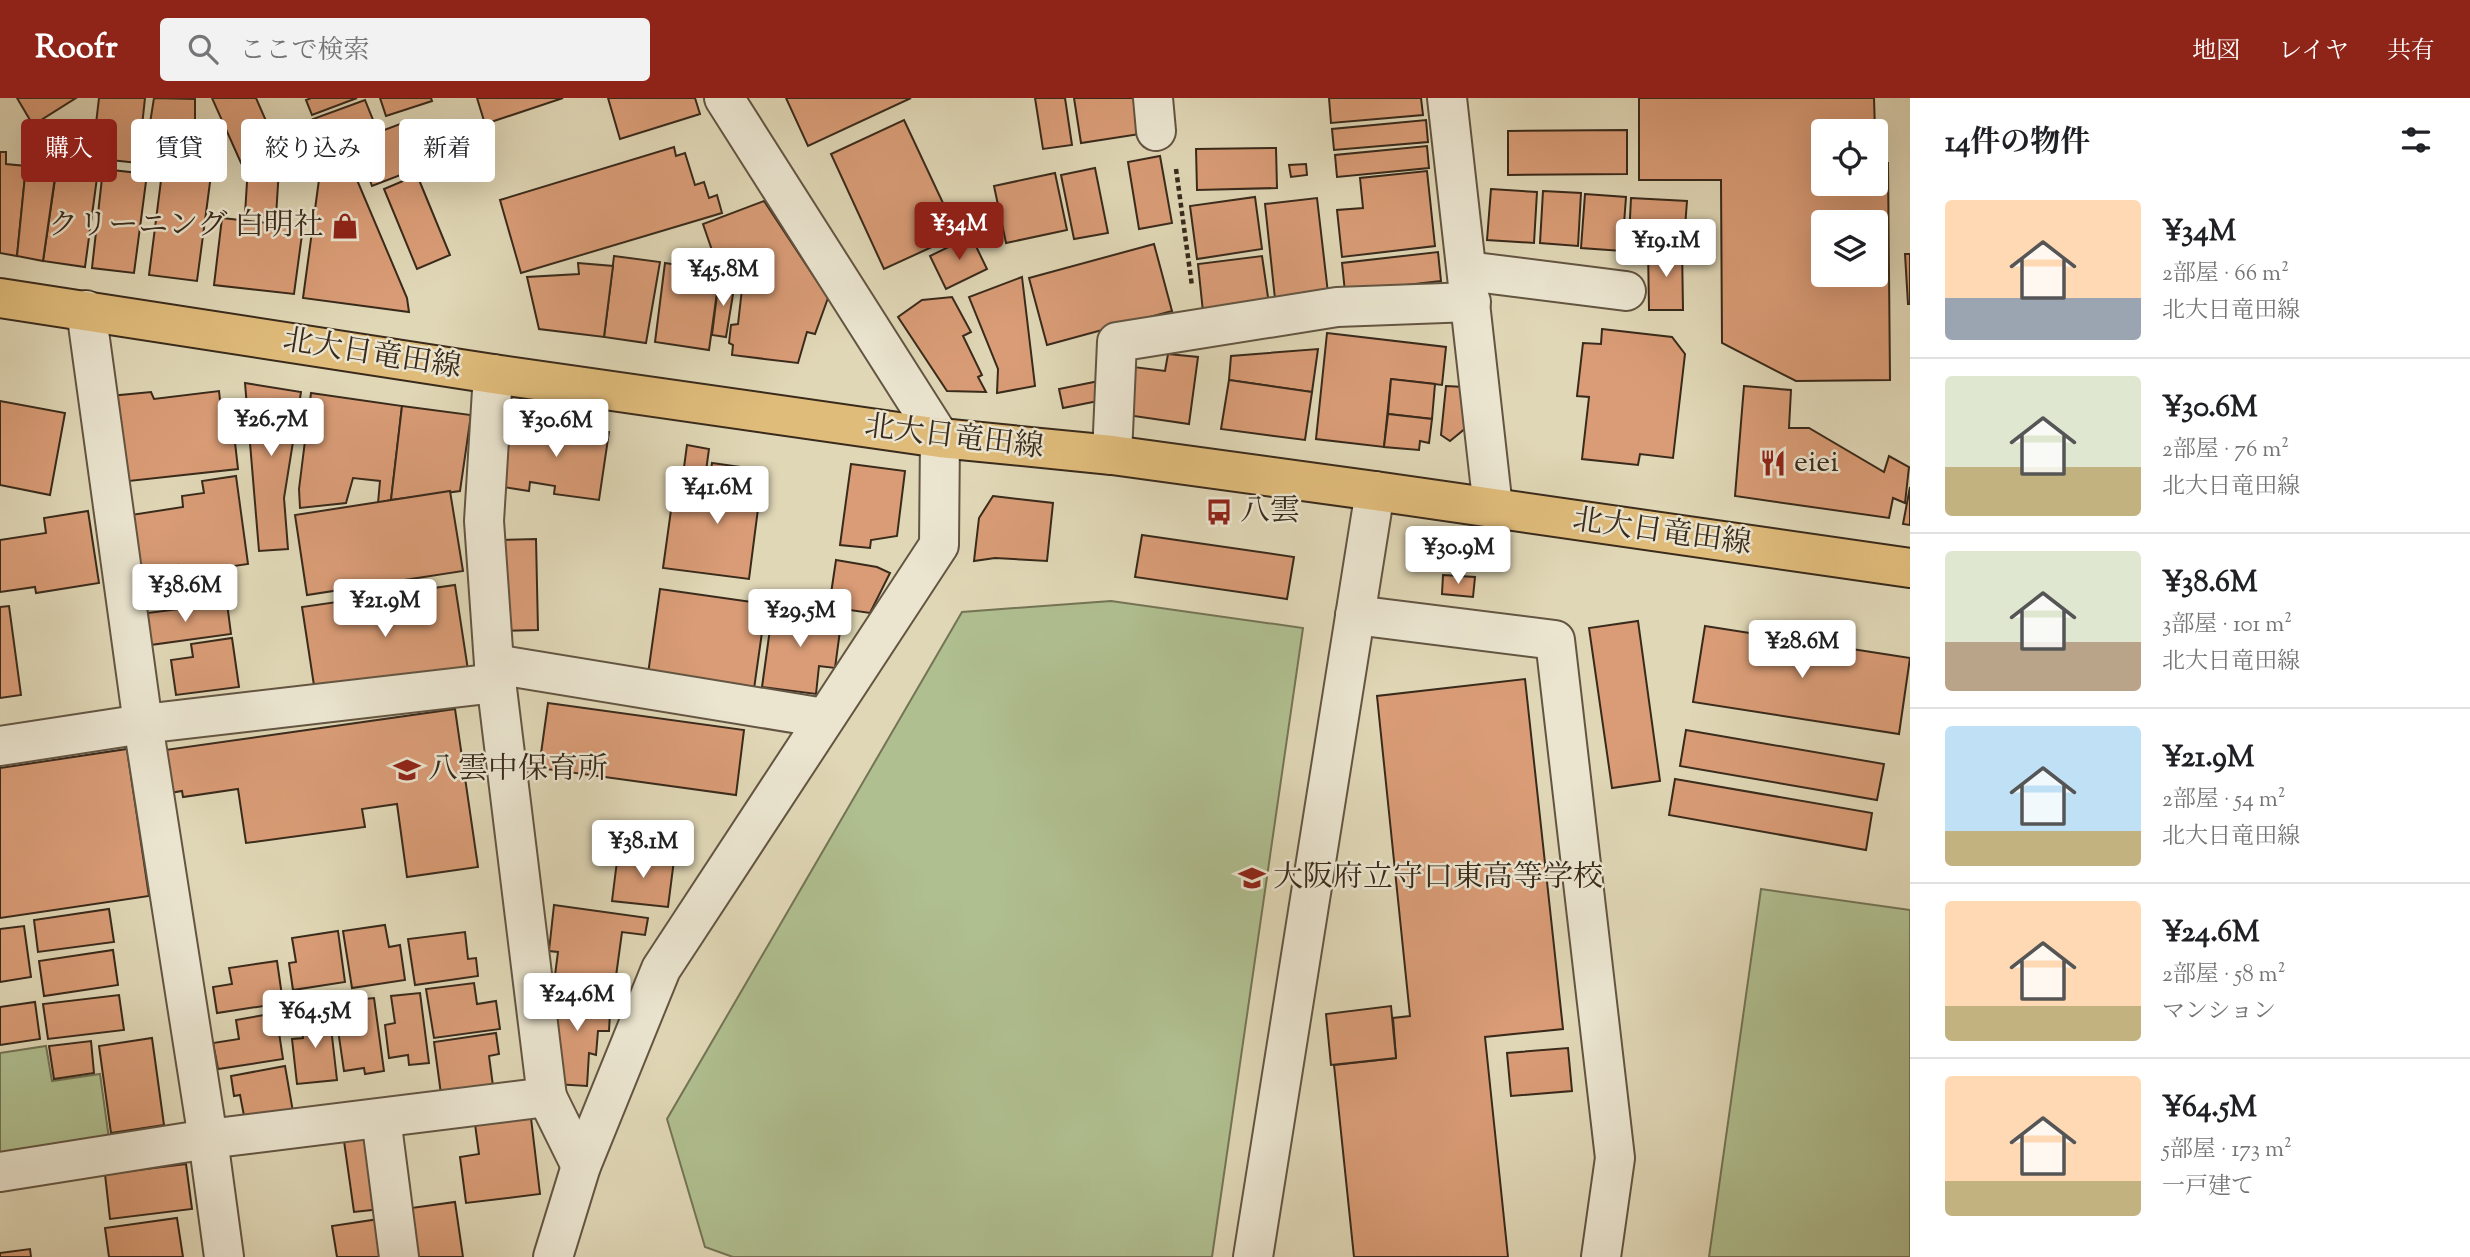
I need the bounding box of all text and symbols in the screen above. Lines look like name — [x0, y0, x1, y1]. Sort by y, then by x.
search box — [160, 18, 650, 81]
text: Roofr — [35, 25, 118, 73]
icon: search — [184, 30, 222, 68]
text: ここで検索 — [240, 33, 370, 70]
text: 地図 — [2192, 35, 2240, 69]
text: レイヤ — [2278, 35, 2349, 69]
text: 共有 — [2387, 35, 2435, 69]
chip: 購入 — [21, 119, 117, 182]
chip: 賃貸 — [131, 119, 227, 182]
chip: 絞り込み — [241, 119, 385, 182]
chip: 新着 — [399, 119, 495, 182]
map controls — [1811, 119, 1888, 287]
button: locate — [1811, 119, 1888, 196]
icon: filters — [2397, 121, 2435, 159]
text: 14件の物件 — [1945, 122, 2090, 165]
pin: ¥34M — [918, 202, 1000, 262]
place label: クリーニング 白明社 — [48, 205, 324, 248]
text: ¥34M — [931, 208, 987, 241]
button: layers — [1811, 210, 1888, 287]
shop icon: クリーニング 白明社 — [330, 211, 360, 241]
text: ¥34M — [2162, 211, 2236, 254]
pin: ¥19.1M — [1609, 220, 1723, 279]
text: ¥19.1M — [1632, 225, 1700, 258]
icon: home — [2001, 228, 2085, 312]
pin: ¥45.8M — [666, 248, 780, 308]
text: ¥45.8M — [687, 254, 759, 287]
text: 2部屋 · 66 m² — [2162, 258, 2289, 291]
text: 北大日竜田線 — [2162, 295, 2300, 328]
street label: 北大日竜田線 — [280, 320, 464, 390]
text: ¥30.6M — [2162, 387, 2258, 430]
pin: ¥26.7M — [214, 398, 328, 458]
pin: ¥30.6M — [499, 400, 613, 459]
text: ¥26.7M — [234, 404, 308, 437]
icon: home — [2001, 404, 2085, 488]
text: ¥30.6M — [519, 405, 593, 438]
street label: 北大日竜田線 — [862, 406, 1046, 470]
text: 2部屋 · 76 m² — [2162, 434, 2289, 467]
place label: eiei — [1794, 442, 1839, 485]
restaurant icon: eiei — [1758, 448, 1788, 478]
pin: ¥41.6M — [660, 466, 774, 526]
text: 北大日竜田線 — [2162, 471, 2300, 504]
text: ¥41.6M — [682, 472, 752, 505]
place label: 八雲 — [1240, 491, 1300, 534]
bus stop icon: 八雲 — [1204, 497, 1234, 527]
street label: 北大日竜田線 — [1570, 499, 1754, 567]
pin: ¥30.9M — [1401, 526, 1515, 586]
text: ¥30.9M — [1421, 532, 1495, 565]
text: ¥38.6M — [2162, 562, 2258, 605]
pin: ¥38.6M — [128, 564, 242, 624]
text: ¥38.6M — [148, 570, 222, 603]
icon: home — [2001, 579, 2085, 663]
pin: ¥21.9M — [328, 580, 442, 639]
text: ¥21.9M — [350, 585, 420, 618]
pin: ¥29.5M — [743, 589, 857, 649]
text: ¥29.5M — [764, 595, 836, 628]
text: 3部屋 · 101 m² — [2162, 609, 2292, 642]
pin: ¥28.6M — [1745, 620, 1859, 680]
text: ¥28.6M — [1765, 626, 1839, 659]
text: 北大日竜田線 — [2162, 646, 2300, 679]
text: ¥21.9M — [2162, 737, 2254, 780]
place label: 八雲中保育所 — [428, 749, 608, 792]
icon: home — [2001, 754, 2085, 838]
school or university icon: 八雲中保育所 — [392, 755, 422, 785]
text: 2部屋 · 54 m² — [2162, 784, 2286, 817]
pin: ¥38.1M — [586, 820, 700, 880]
text: 北大日竜田線 — [2162, 821, 2300, 854]
text: ¥38.1M — [608, 826, 678, 859]
place label: 大阪府立守口東高等学校 — [1273, 857, 1603, 900]
school or university icon: 大阪府立守口東高等学校 — [1237, 863, 1267, 893]
text: ¥24.6M — [2162, 912, 2260, 955]
icon: home — [2001, 929, 2085, 1013]
text: 2部屋 · 58 m² — [2162, 959, 2285, 992]
pin: ¥24.6M — [520, 974, 634, 1033]
text: ¥24.6M — [540, 979, 614, 1012]
pin: ¥64.5M — [258, 990, 372, 1050]
text: ¥64.5M — [279, 996, 351, 1029]
text: マンション — [2162, 996, 2276, 1029]
text: ¥64.5M — [2162, 1087, 2257, 1130]
icon: home — [2001, 1104, 2085, 1188]
text: 5部屋 · 173 m² — [2162, 1134, 2292, 1167]
text: 一戸建て — [2162, 1171, 2254, 1204]

